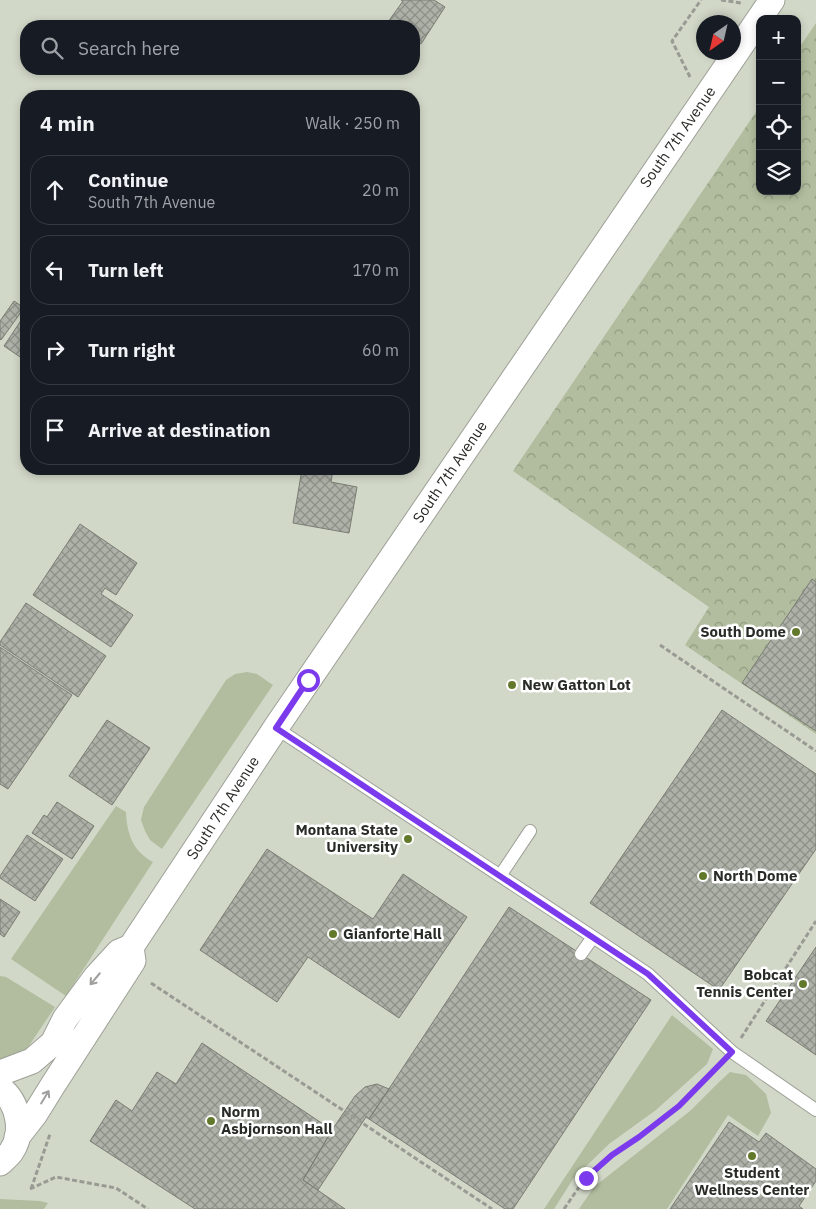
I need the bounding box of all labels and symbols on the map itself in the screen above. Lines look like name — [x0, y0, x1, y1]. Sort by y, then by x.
north arrow — [696, 15, 741, 60]
street label: South 7th Avenue — [636, 82, 720, 191]
street label: South 7th Avenue — [408, 417, 491, 527]
place label: South Dome — [700, 622, 786, 641]
marker: South Dome — [790, 626, 802, 638]
route start — [297, 669, 320, 692]
place label: New Gatton Lot — [522, 675, 631, 694]
marker: New Gatton Lot — [506, 679, 518, 691]
street label: South 7th Avenue — [182, 752, 263, 863]
place label: Montana State University — [295, 820, 398, 856]
marker: Montana State University — [402, 833, 414, 845]
place label: North Dome — [713, 866, 797, 885]
marker: North Dome — [697, 870, 709, 882]
place label: Gianforte Hall — [343, 924, 442, 943]
marker: Gianforte Hall — [327, 928, 339, 940]
place label: Bobcat Tennis Center — [696, 965, 793, 1001]
one-way arrow — [90, 972, 101, 985]
marker: Bobcat Tennis Center — [797, 978, 809, 990]
one-way arrow — [41, 1091, 51, 1105]
place label: Norm Asbjornson Hall — [221, 1102, 333, 1138]
marker: Norm Asbjornson Hall — [205, 1115, 217, 1127]
marker: Student Wellness Center — [746, 1150, 758, 1162]
place label: Student Wellness Center — [695, 1163, 809, 1199]
route end — [575, 1167, 598, 1190]

